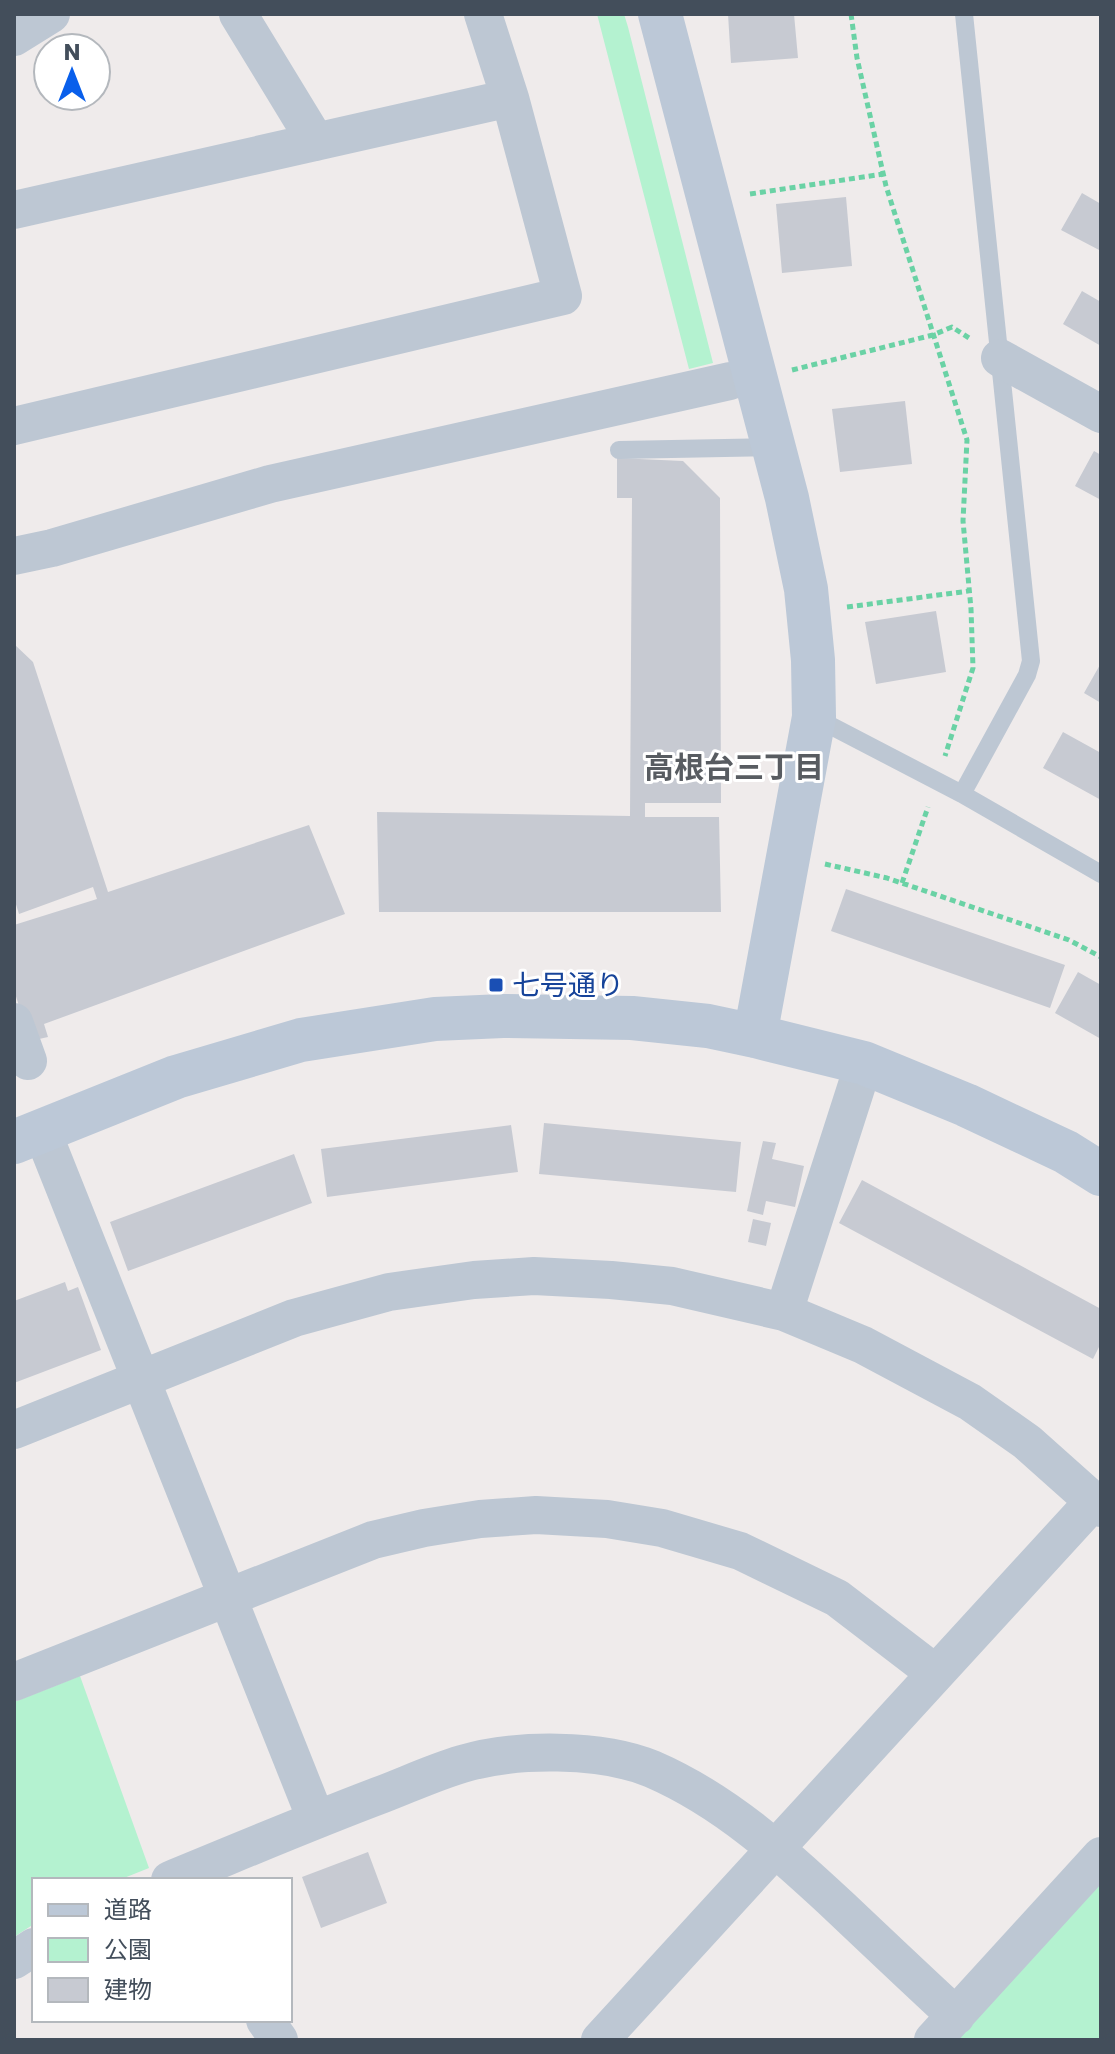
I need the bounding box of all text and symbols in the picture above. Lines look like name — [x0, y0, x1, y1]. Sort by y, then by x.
north arrow — [32, 32, 112, 112]
text: N — [64, 37, 80, 68]
district label: 高根台三丁目 — [644, 746, 824, 789]
place label: 七号通り — [512, 966, 624, 1005]
marker: 七号通り — [487, 976, 505, 994]
legend — [32, 1878, 292, 2022]
text: 道路 — [104, 1893, 152, 1926]
text: 公園 — [104, 1933, 152, 1966]
text: 建物 — [104, 1973, 152, 2006]

